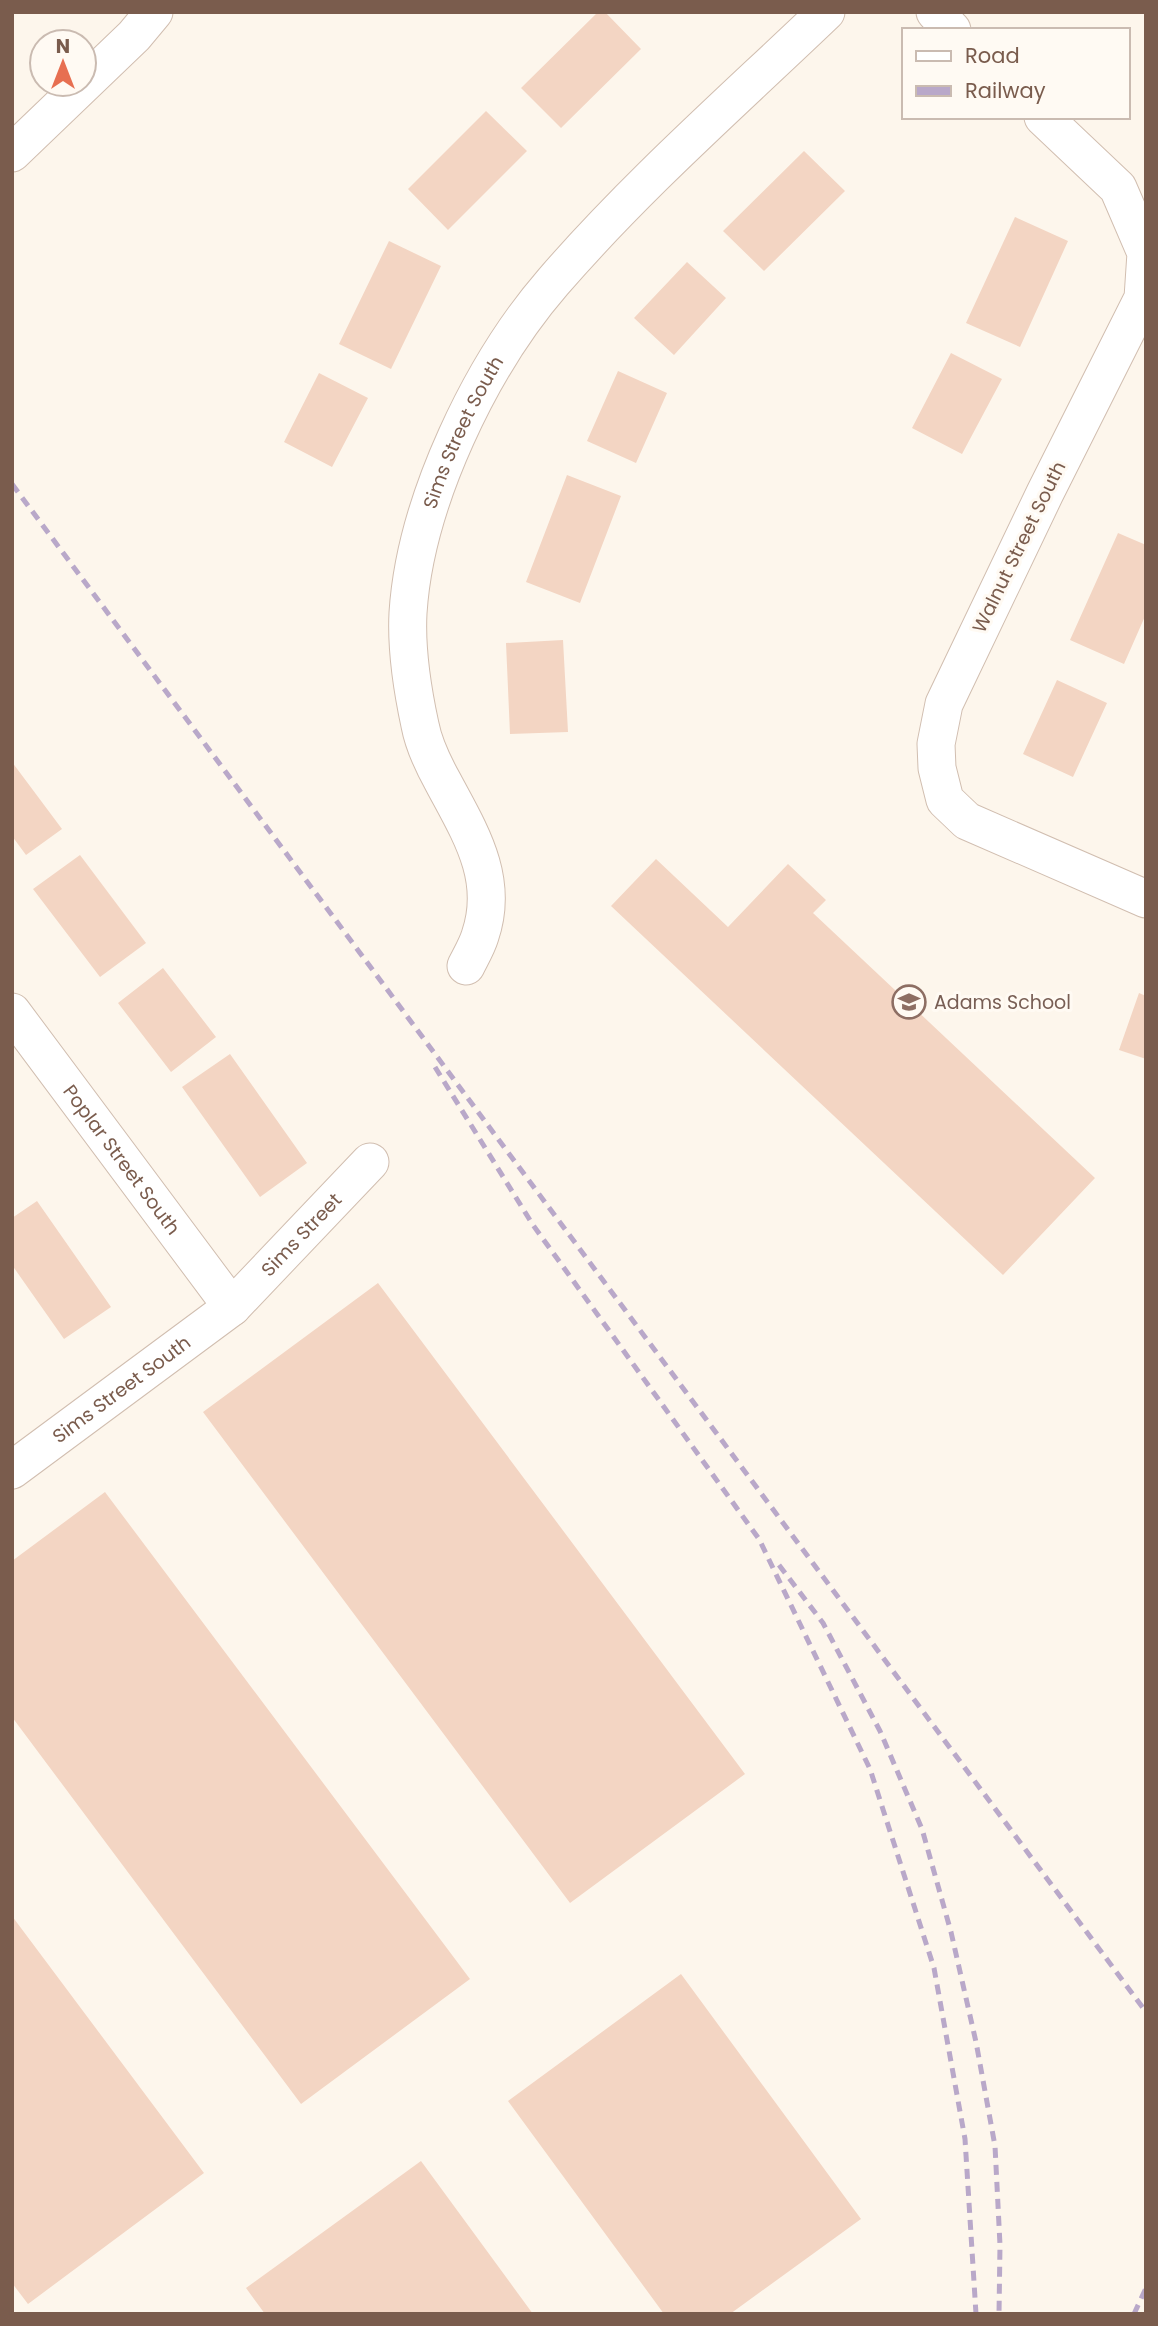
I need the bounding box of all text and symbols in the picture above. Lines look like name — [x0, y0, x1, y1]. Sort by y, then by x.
north arrow — [28, 28, 98, 98]
legend — [902, 28, 1130, 119]
text: N — [56, 33, 70, 60]
text: Road — [965, 41, 1020, 70]
text: Railway — [965, 76, 1046, 105]
street label: Sims Street South — [416, 351, 510, 512]
street label: Walnut Street South — [966, 457, 1072, 637]
school or university icon: Adams School — [890, 983, 928, 1021]
place label: Adams School — [934, 989, 1071, 1016]
street label: Poplar Street South — [57, 1079, 187, 1240]
street label: Sims Street — [255, 1187, 347, 1282]
street label: Sims Street South — [47, 1329, 196, 1449]

